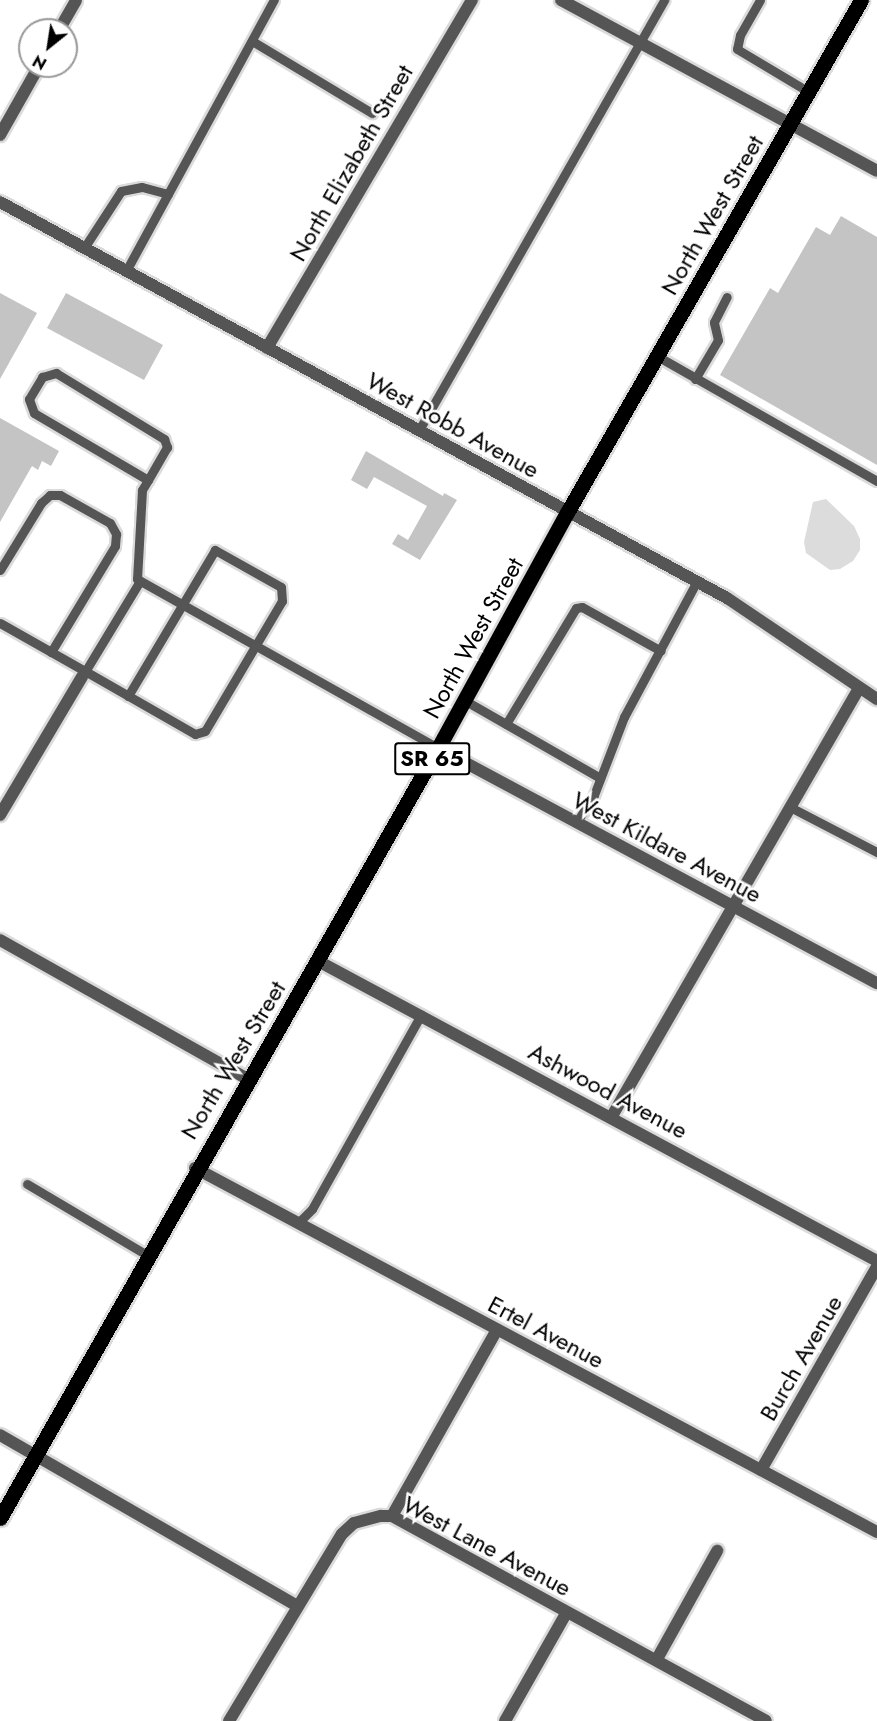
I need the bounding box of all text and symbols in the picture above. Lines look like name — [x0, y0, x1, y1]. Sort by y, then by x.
north arrow — [18, 18, 78, 78]
text: N — [28, 49, 51, 75]
street label: North Elizabeth Street — [283, 60, 419, 266]
street label: North West Street — [655, 130, 769, 300]
street label: West Robb Avenue — [362, 366, 544, 484]
street label: North West Street — [417, 552, 529, 724]
road number: SR 65 — [393, 740, 471, 778]
street label: West Kildare Avenue — [568, 785, 766, 909]
street label: North West Street — [174, 976, 292, 1144]
street label: Ashwood Avenue — [524, 1037, 692, 1145]
street label: Ertel Avenue — [483, 1289, 609, 1375]
street label: Burch Avenue — [754, 1290, 848, 1426]
street label: West Lane Avenue — [398, 1490, 576, 1602]

